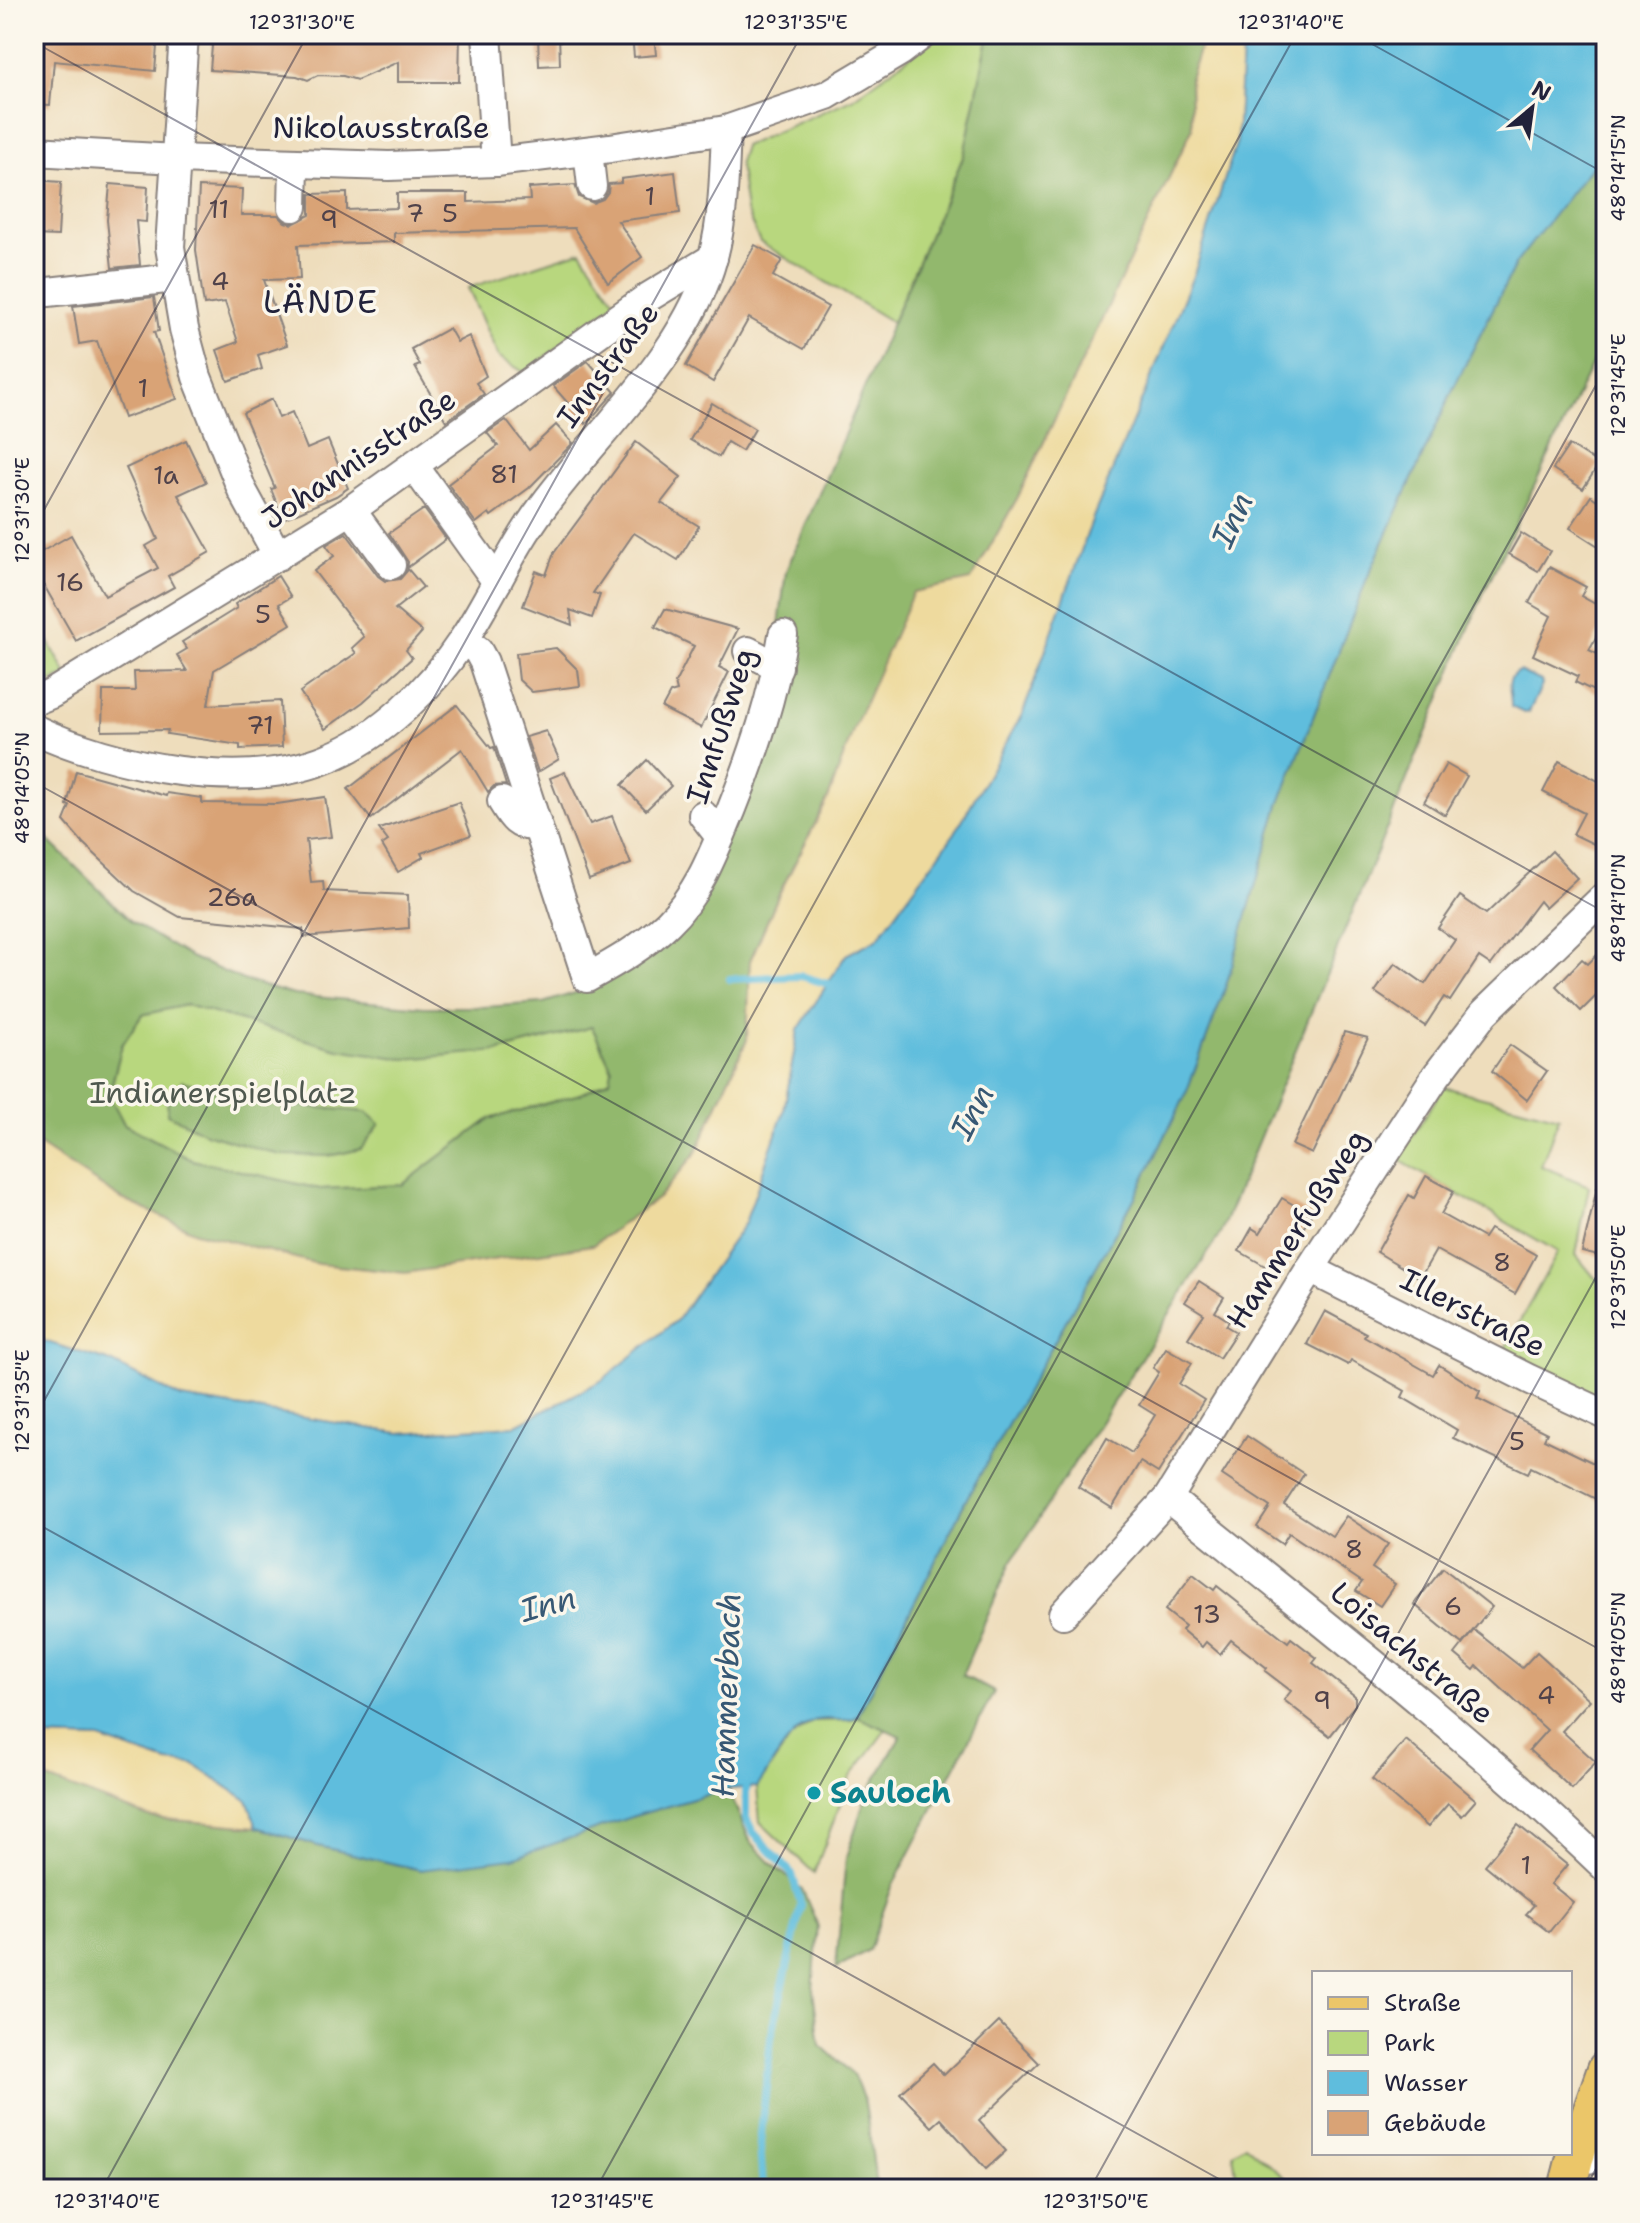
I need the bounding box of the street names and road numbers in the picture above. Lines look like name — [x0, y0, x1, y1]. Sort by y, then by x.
street label: Nikolausstraße — [272, 107, 490, 148]
street label: Innstraße — [547, 294, 668, 436]
street label: Johannisstraße — [254, 378, 464, 539]
street label: Innfußweg — [676, 643, 765, 809]
street label: Hammerfußweg — [1217, 1121, 1377, 1337]
street label: Illerstraße — [1394, 1258, 1553, 1367]
street label: Loisachstraße — [1322, 1572, 1503, 1733]

